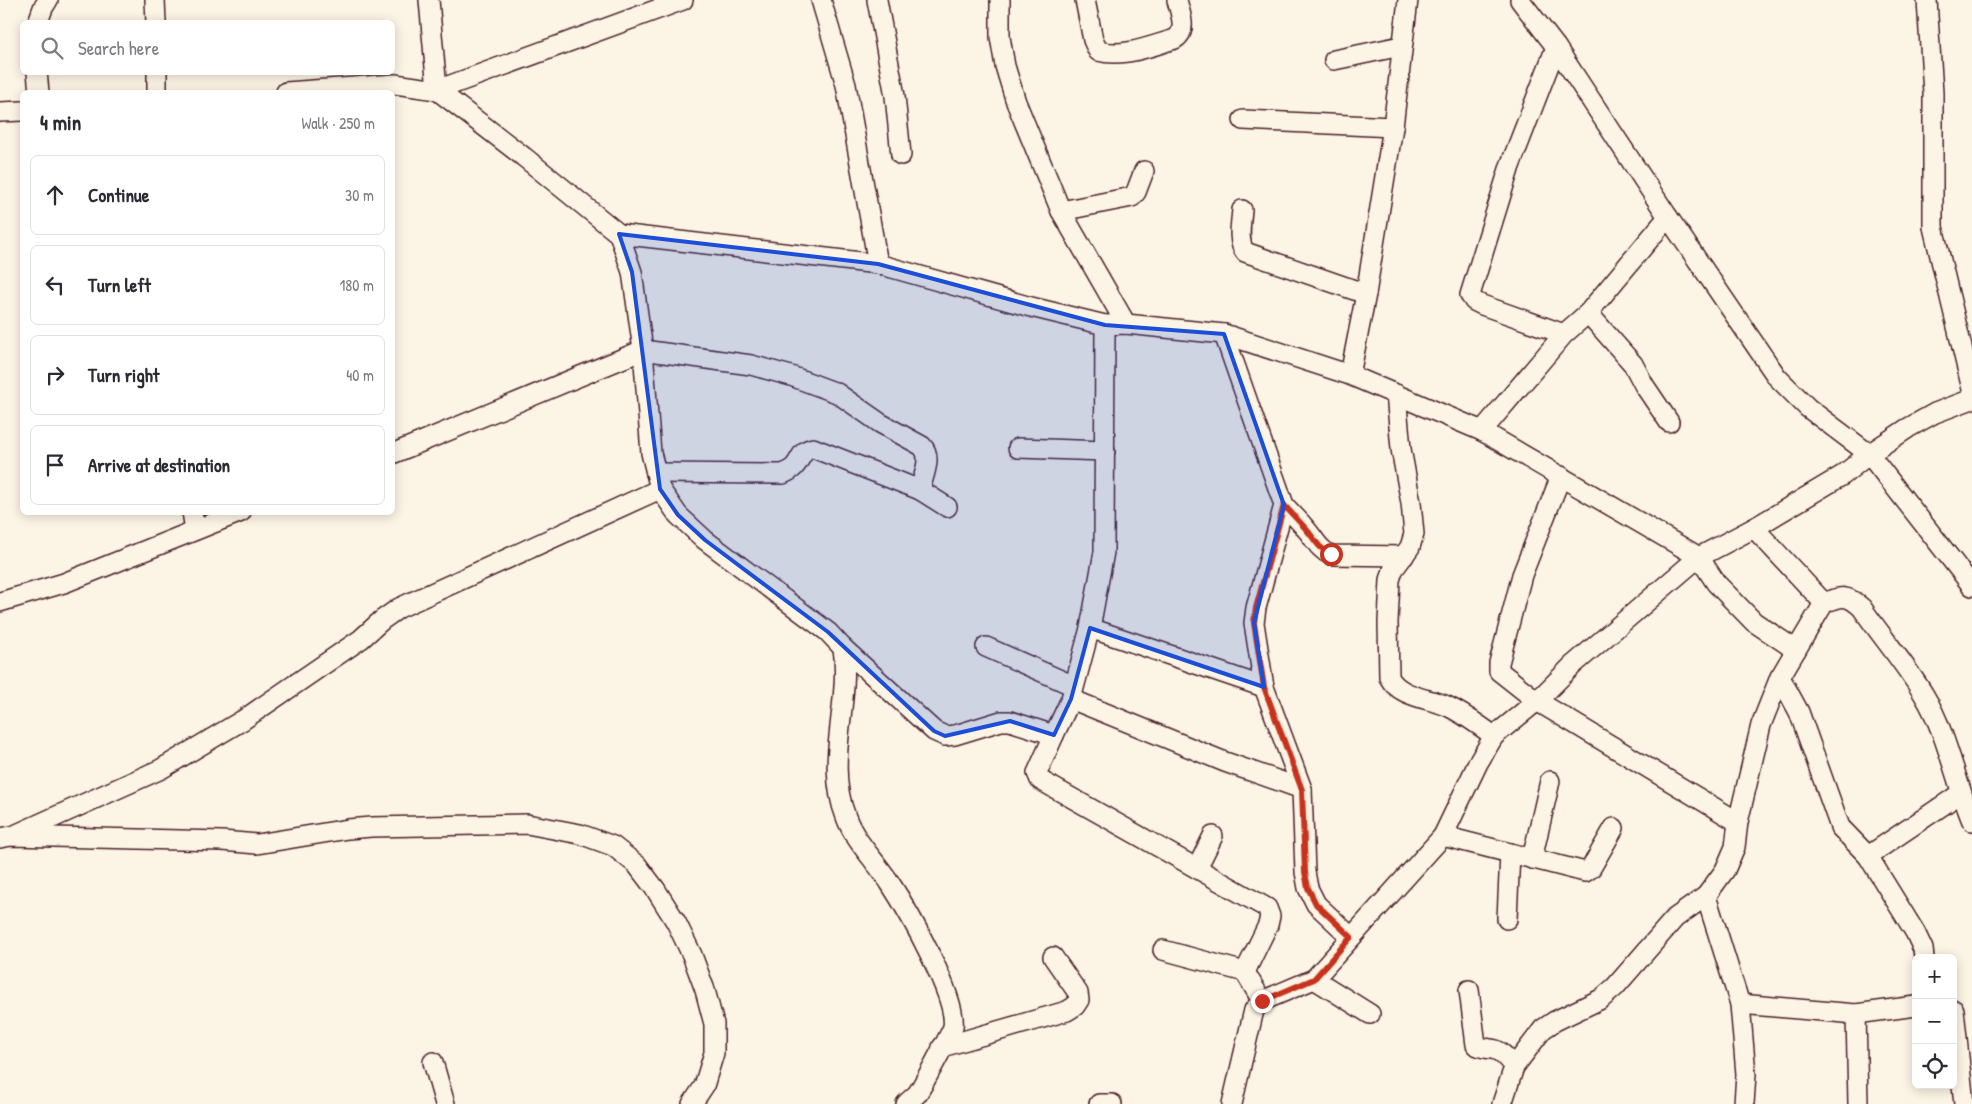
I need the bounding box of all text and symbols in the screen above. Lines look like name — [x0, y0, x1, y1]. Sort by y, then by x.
search box — [20, 20, 395, 75]
icon: search — [38, 34, 66, 62]
text: Search here — [78, 35, 159, 61]
text: 4 min — [40, 108, 81, 137]
text: Walk · 250 m — [301, 112, 375, 134]
icon: ahead — [41, 181, 69, 209]
text: Continue — [88, 182, 149, 208]
text: 30 m — [345, 184, 374, 206]
icon: left — [41, 271, 69, 299]
text: Turn left — [88, 272, 151, 298]
text: 180 m — [340, 274, 374, 296]
icon: right — [41, 361, 69, 389]
text: Turn right — [88, 362, 159, 388]
text: 40 m — [346, 364, 374, 386]
icon: arrive — [41, 451, 69, 479]
text: Arrive at destination — [88, 452, 230, 478]
route start — [1320, 543, 1343, 566]
map controls — [1912, 954, 1957, 1089]
button: + — [1912, 954, 1957, 999]
route end — [1251, 990, 1274, 1013]
button: − — [1912, 999, 1957, 1044]
button: locate — [1912, 1044, 1957, 1089]

